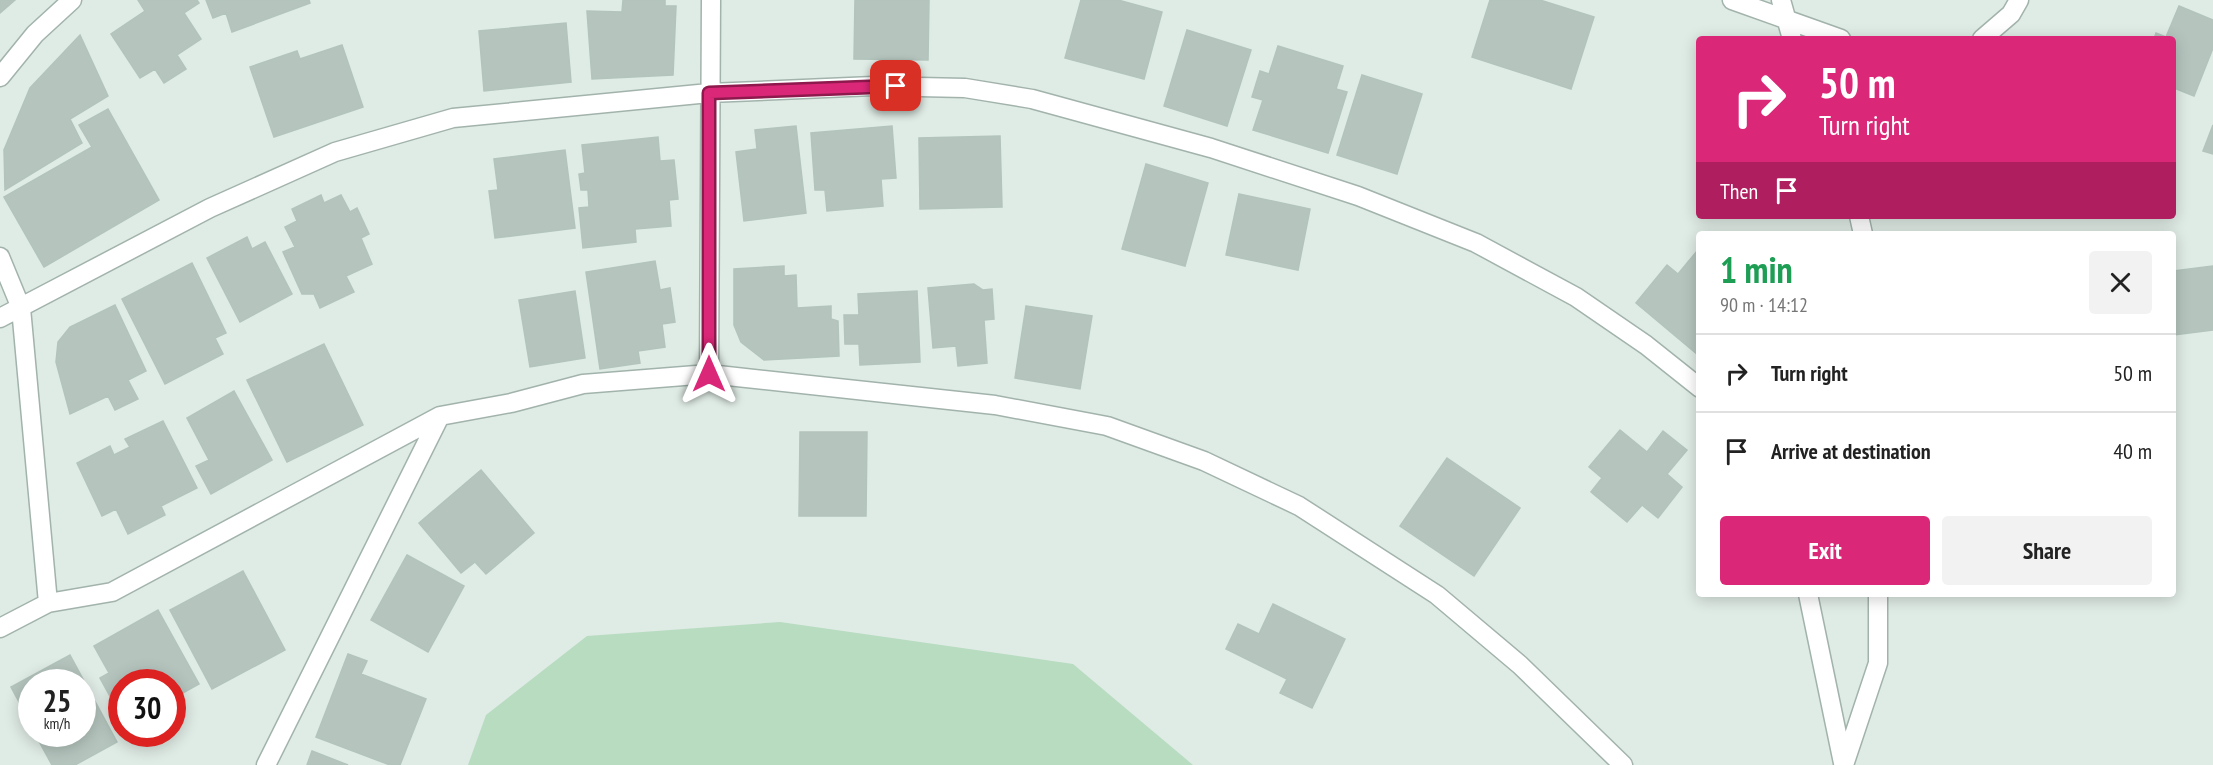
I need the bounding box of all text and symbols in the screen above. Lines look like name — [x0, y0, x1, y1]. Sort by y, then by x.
text: 50 m — [1819, 55, 1896, 110]
pin — [870, 60, 921, 111]
icon: right — [1720, 60, 1798, 138]
icon: arrive — [879, 69, 912, 102]
text: Turn right — [1819, 108, 1910, 142]
icon: arrive — [1770, 174, 1803, 207]
text: Then — [1720, 177, 1758, 205]
text: 1 min — [1720, 246, 1793, 293]
button: close — [2089, 251, 2152, 314]
text: 90 m · 14:12 — [1720, 292, 1808, 318]
position arrow — [677, 342, 741, 406]
icon: right — [1720, 357, 1753, 390]
text: Turn right — [1771, 359, 1848, 387]
text: 50 m — [2113, 359, 2152, 387]
icon: arrive — [1720, 435, 1753, 468]
text: Arrive at destination — [1771, 437, 1931, 465]
text: 40 m — [2113, 437, 2152, 465]
button: Exit — [1720, 516, 1930, 585]
button: Share — [1942, 516, 2152, 585]
speed limit sign: 30 — [108, 669, 186, 747]
text: 25 — [43, 681, 71, 720]
text: km/h — [44, 714, 70, 733]

